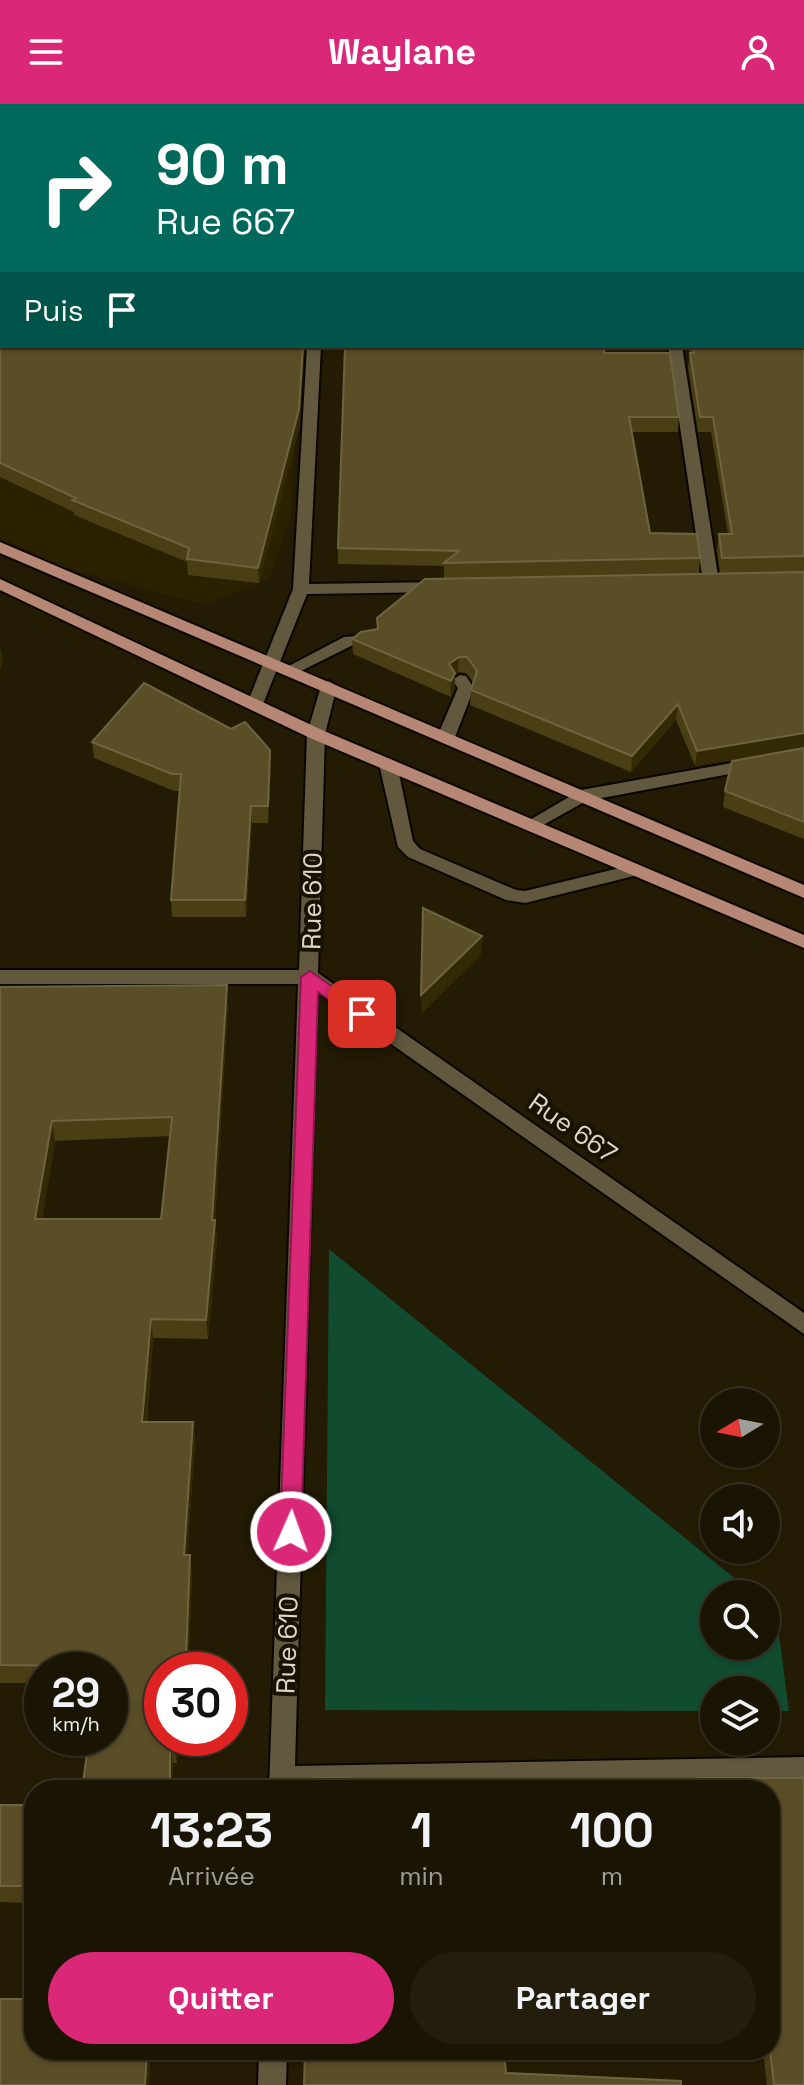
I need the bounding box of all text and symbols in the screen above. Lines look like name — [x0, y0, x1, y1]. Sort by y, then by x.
text: Waylane — [328, 29, 476, 75]
icon: menu — [24, 30, 68, 74]
icon: person — [736, 30, 780, 74]
text: 90 m — [156, 129, 289, 200]
icon: right — [24, 136, 128, 240]
text: Rue 667 — [156, 199, 295, 245]
icon: arrive — [100, 288, 144, 332]
text: Puis — [24, 291, 84, 330]
street label: Rue 610 — [294, 852, 330, 950]
pin — [328, 980, 396, 1048]
icon: arrive — [340, 992, 384, 1036]
street label: Rue 667 — [522, 1085, 624, 1171]
north arrow — [700, 1388, 780, 1468]
map controls — [700, 1388, 780, 1756]
button: sound — [700, 1484, 780, 1564]
position arrow — [249, 1490, 333, 1574]
button: search — [700, 1580, 780, 1660]
street label: Rue 610 — [268, 1596, 306, 1694]
speed limit sign: 30 — [144, 1652, 248, 1756]
text: 29 — [52, 1668, 100, 1719]
button: layers — [700, 1676, 780, 1756]
text: km/h — [52, 1711, 100, 1737]
text: 13:23 — [150, 1800, 273, 1861]
text: 1 — [411, 1800, 432, 1861]
text: 100 — [570, 1800, 654, 1861]
text: Arrivée — [168, 1859, 255, 1893]
text: min — [399, 1859, 444, 1893]
text: m — [601, 1859, 623, 1893]
button: Quitter — [48, 1952, 394, 2044]
button: Partager — [410, 1952, 756, 2044]

